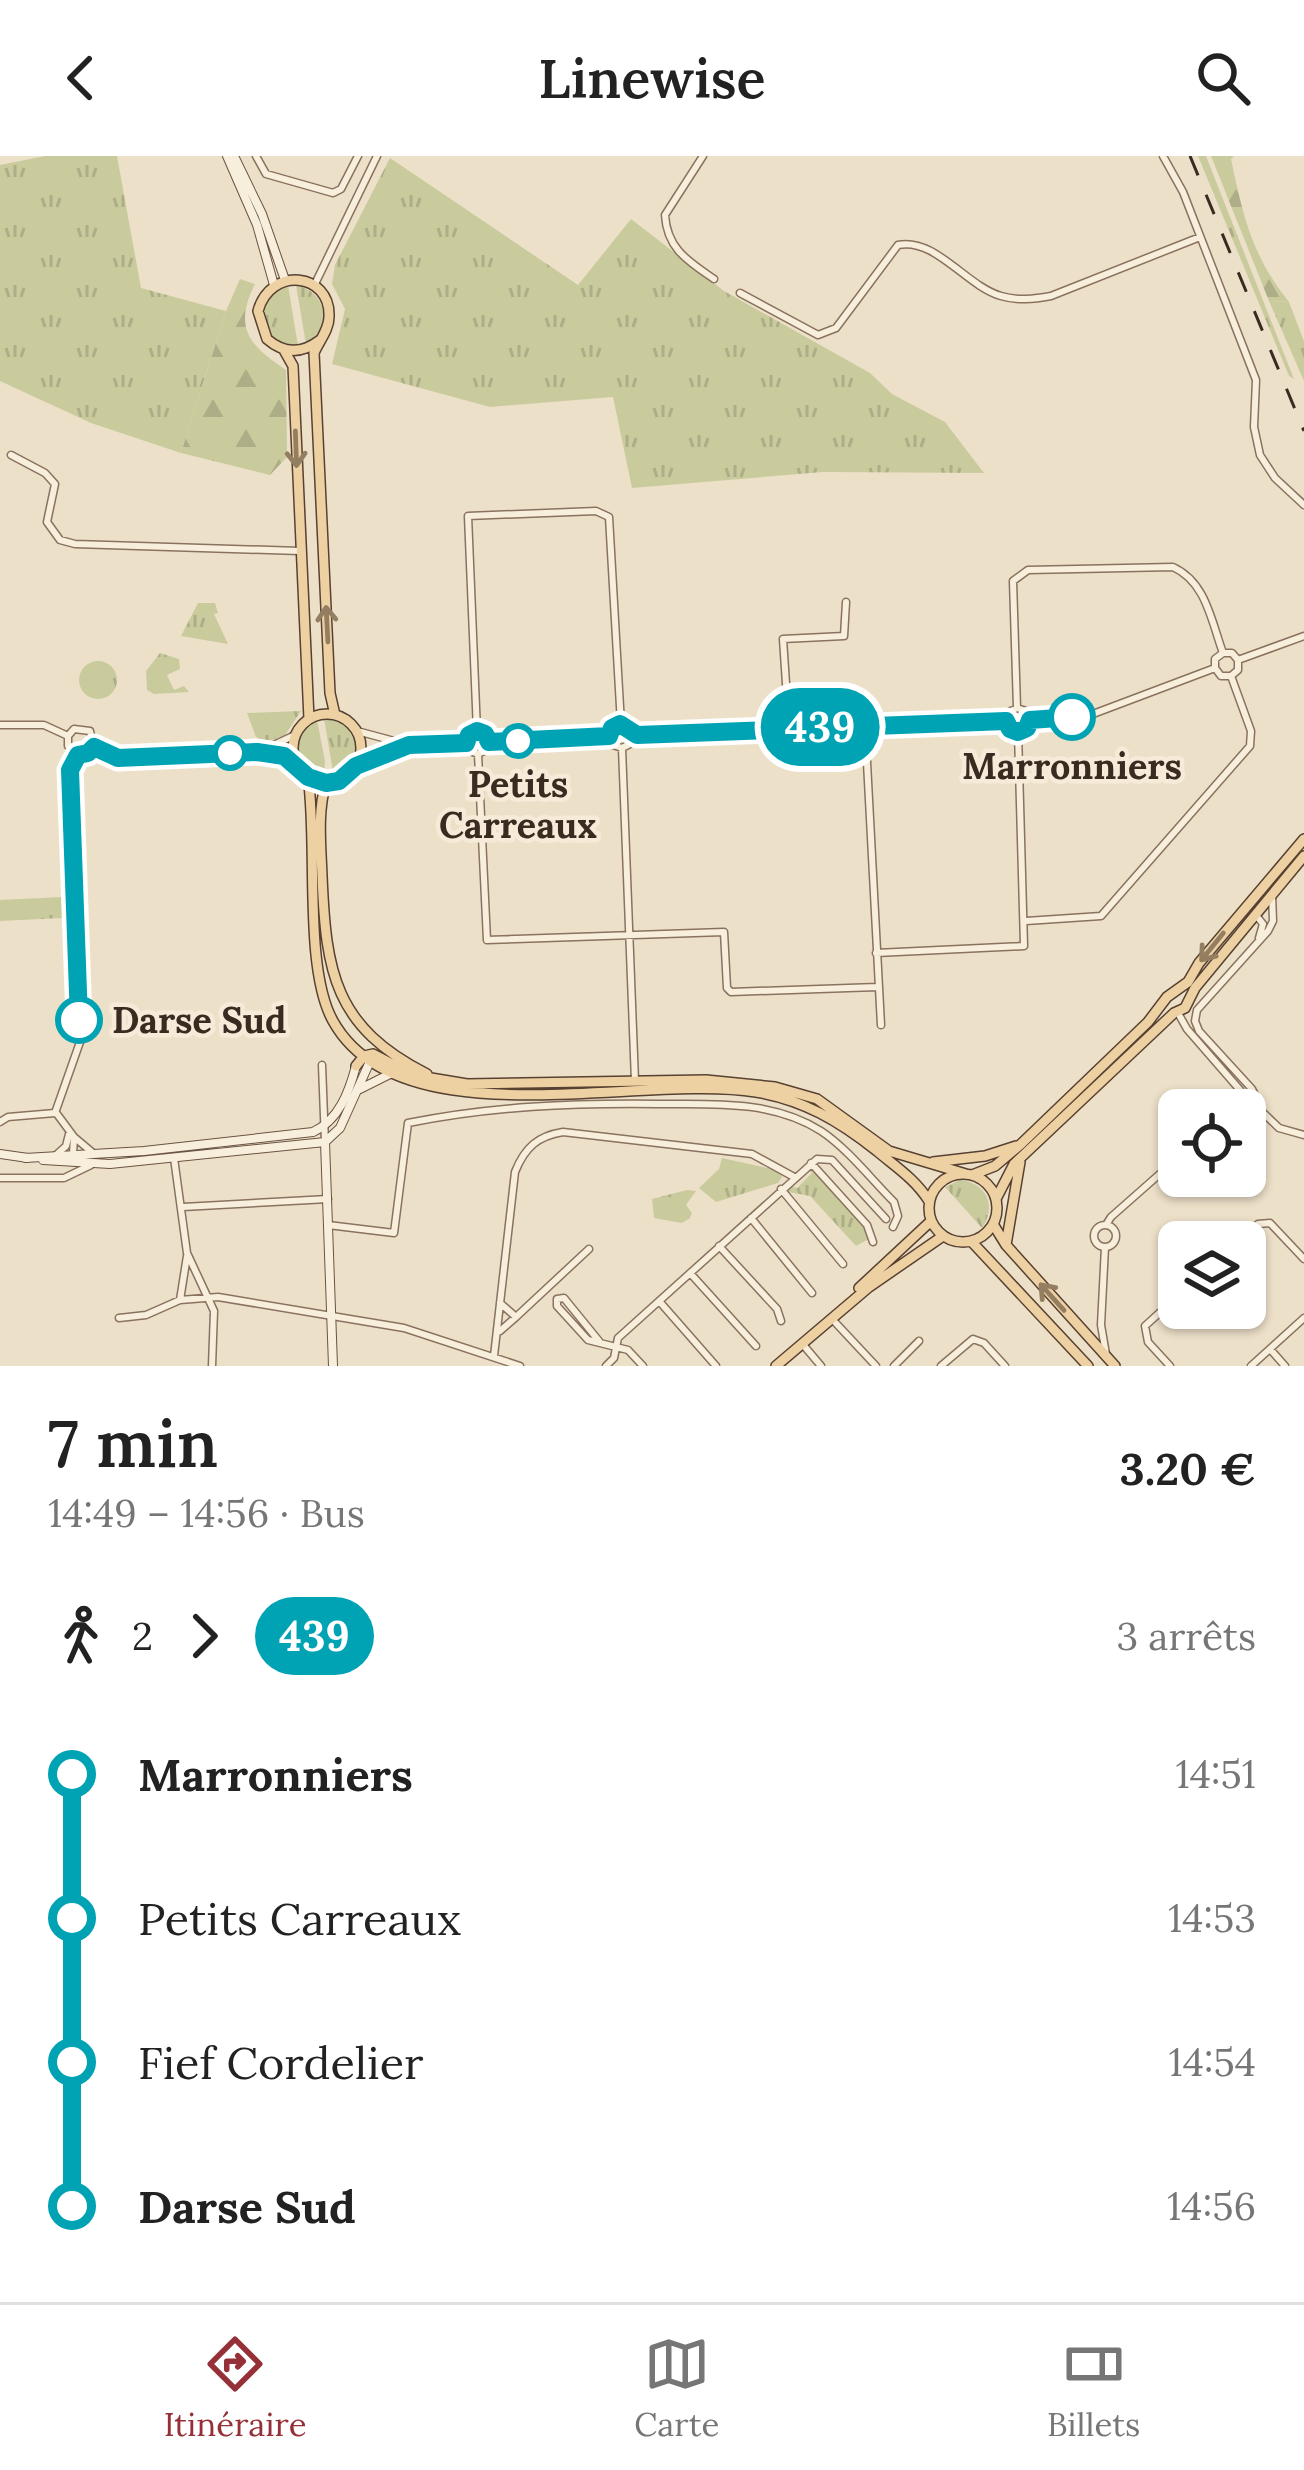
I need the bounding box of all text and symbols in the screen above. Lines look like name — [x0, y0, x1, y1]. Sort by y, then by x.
text: Linewise — [538, 44, 766, 113]
icon: back — [48, 45, 114, 111]
icon: search — [1190, 45, 1256, 111]
one-way arrow — [285, 429, 308, 468]
one-way arrow — [315, 605, 338, 644]
line badge: 439 — [751, 688, 889, 766]
marker: Marronniers — [1050, 695, 1094, 739]
text: 439 — [785, 700, 855, 754]
marker: Petits Carreaux — [502, 725, 534, 757]
unlabelled marker — [214, 737, 246, 769]
place label: Marronniers — [962, 743, 1182, 789]
place label: Petits Carreaux — [439, 761, 597, 848]
one-way arrow — [1199, 931, 1226, 963]
place label: Darse Sud — [112, 997, 286, 1043]
marker: Darse Sud — [57, 998, 101, 1042]
map controls — [1158, 1089, 1266, 1329]
button: locate — [1158, 1089, 1266, 1197]
button: layers — [1158, 1221, 1266, 1329]
one-way arrow — [1039, 1282, 1066, 1312]
text: 7 min — [48, 1401, 218, 1485]
text: 3.20 € — [1119, 1440, 1256, 1497]
text: 14:49 – 14:56 · Bus — [48, 1488, 365, 1538]
icon: walk — [48, 1603, 114, 1669]
icon: forward — [171, 1603, 237, 1669]
text: 439 — [279, 1609, 350, 1663]
text: 2 — [132, 1611, 153, 1661]
text: 3 arrêts — [1116, 1611, 1256, 1661]
text: Marronniers — [138, 1746, 413, 1803]
text: 14:51 — [1175, 1749, 1256, 1799]
text: Petits Carreaux — [138, 1890, 461, 1947]
text: 14:53 — [1168, 1893, 1256, 1943]
text: Fief Cordelier — [138, 2034, 424, 2091]
text: 14:54 — [1169, 2037, 1256, 2087]
text: Darse Sud — [138, 2178, 356, 2235]
text: 14:56 — [1167, 2181, 1256, 2231]
tab: Itinéraire — [164, 2331, 307, 2445]
tab: Carte — [634, 2331, 719, 2445]
tab: Billets — [1047, 2331, 1140, 2445]

